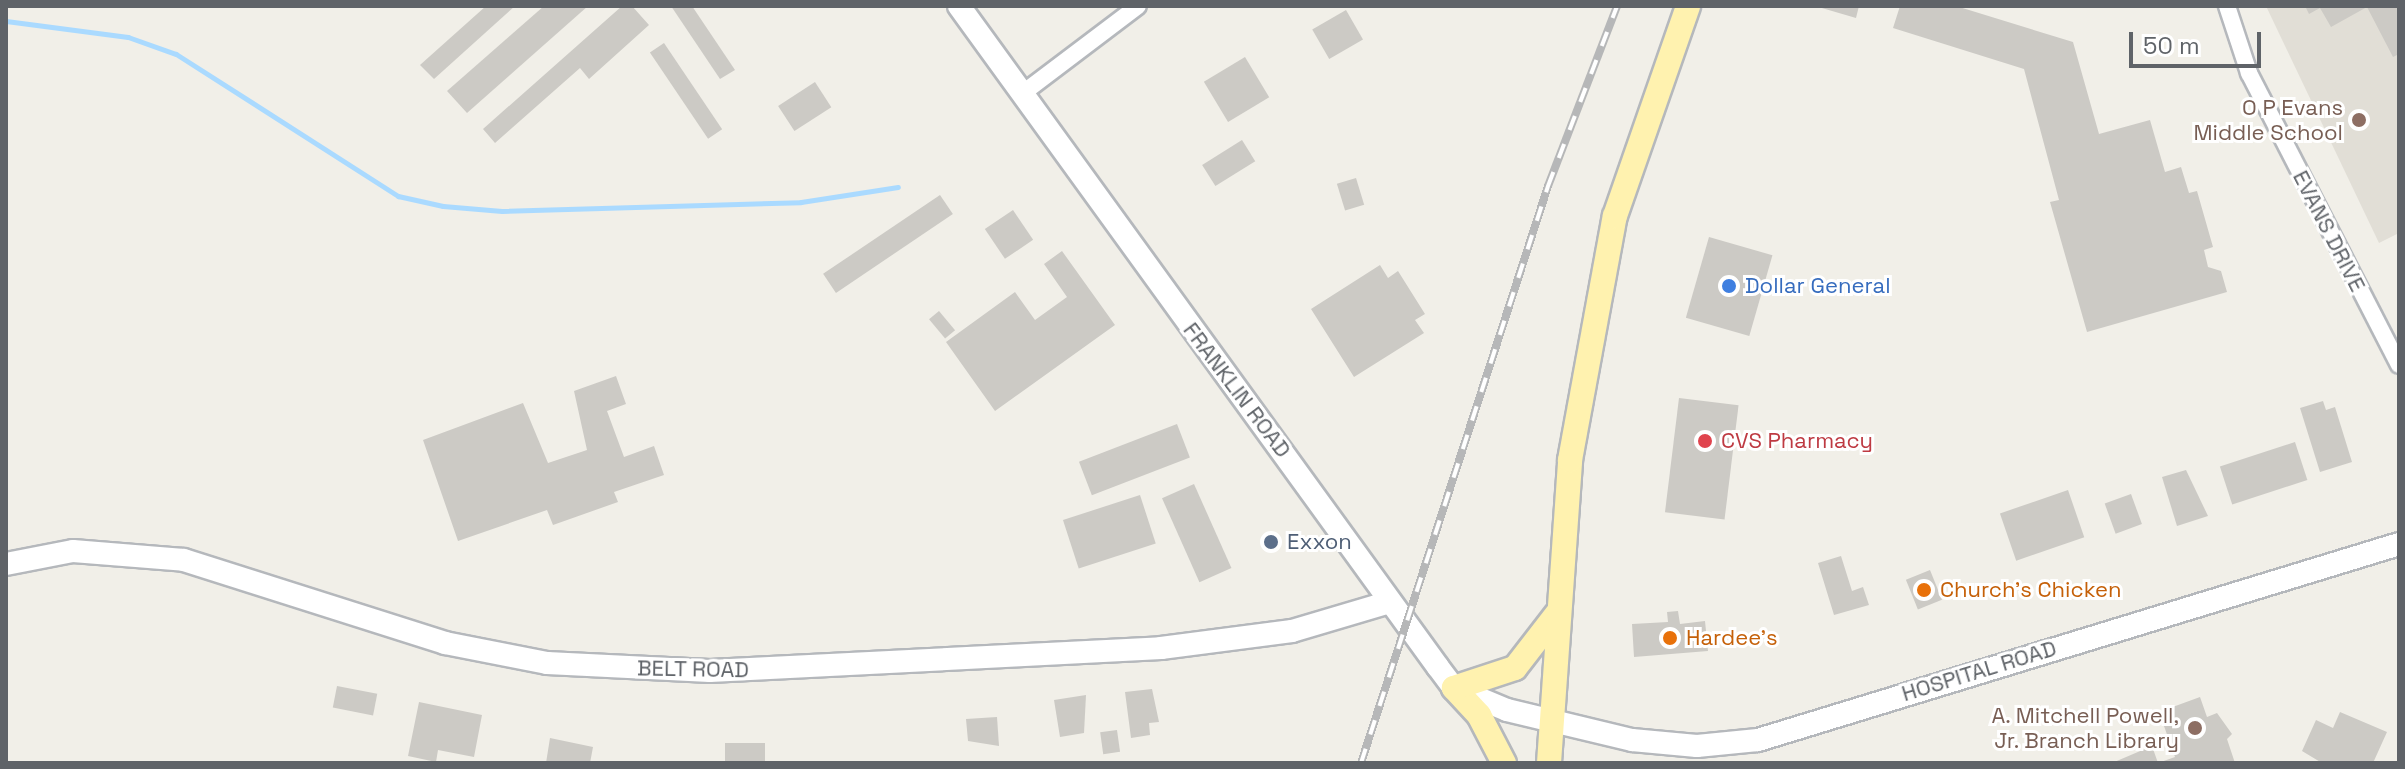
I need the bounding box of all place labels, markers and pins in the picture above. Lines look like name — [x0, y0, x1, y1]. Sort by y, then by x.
place label: O P Evans Middle School — [2193, 94, 2343, 146]
marker: O P Evans Middle School — [2350, 111, 2368, 129]
place label: Dollar General — [1745, 273, 1891, 299]
marker: Dollar General — [1720, 277, 1738, 295]
place label: CVS Pharmacy — [1721, 428, 1873, 454]
marker: CVS Pharmacy — [1696, 432, 1714, 450]
place label: Exxon — [1287, 529, 1352, 555]
marker: Exxon — [1262, 533, 1280, 551]
place label: Church's Chicken — [1940, 577, 2121, 603]
marker: Church's Chicken — [1915, 581, 1933, 599]
place label: Hardee's — [1686, 625, 1778, 651]
marker: Hardee's — [1661, 629, 1679, 647]
place label: A. Mitchell Powell, Jr. Branch Library — [1991, 702, 2179, 754]
marker: A. Mitchell Powell, Jr. Branch Library — [2186, 719, 2204, 737]

